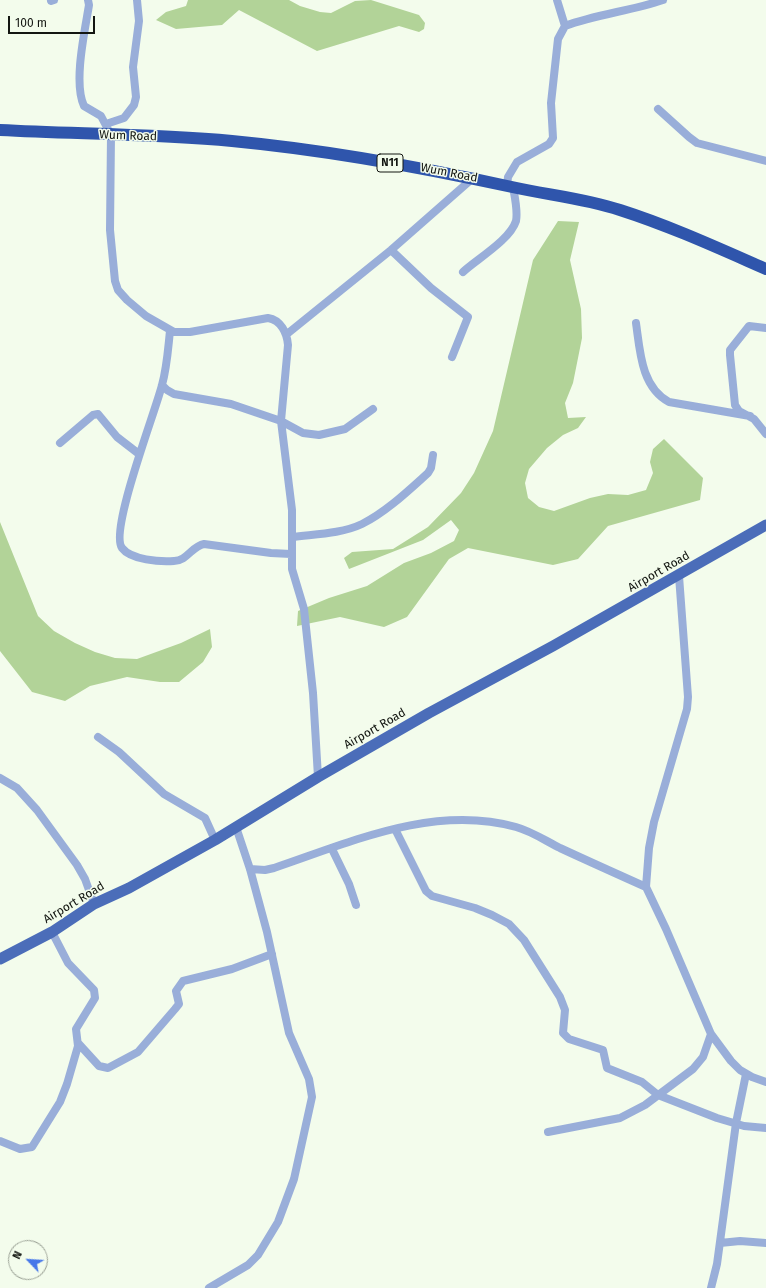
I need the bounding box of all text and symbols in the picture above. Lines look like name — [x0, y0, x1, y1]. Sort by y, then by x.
scale bar — [10, 8, 97, 34]
text: 100 m — [15, 16, 47, 30]
street label: Wum Road — [99, 128, 157, 144]
road number: N11 — [377, 154, 403, 172]
street label: Wum Road — [419, 160, 479, 186]
street label: Airport Road — [626, 549, 692, 595]
street label: Airport Road — [342, 706, 408, 752]
street label: Airport Road — [41, 879, 107, 927]
north arrow — [8, 1240, 48, 1280]
text: N — [10, 1249, 25, 1261]

